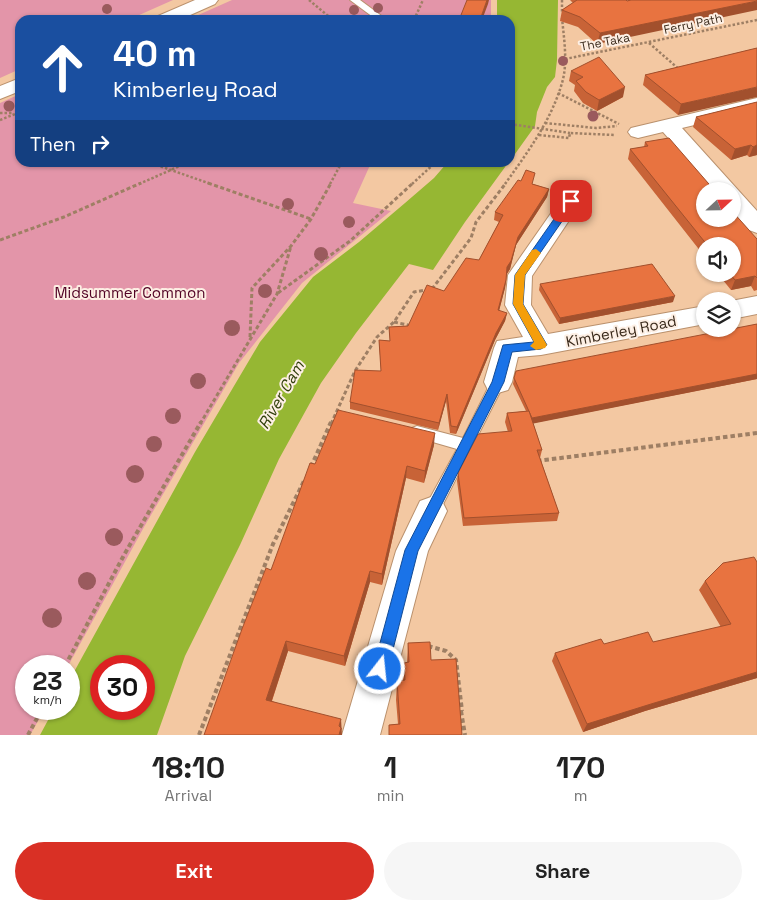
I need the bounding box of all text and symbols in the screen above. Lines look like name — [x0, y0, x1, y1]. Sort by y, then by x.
street label: Ferry Path — [662, 10, 724, 38]
street label: The Taka — [579, 29, 631, 55]
text: 40 m — [113, 32, 197, 76]
icon: ahead — [30, 35, 95, 100]
text: Kimberley Road — [113, 75, 278, 103]
icon: right — [86, 130, 114, 158]
text: Then — [30, 132, 76, 157]
pin — [550, 180, 592, 222]
north arrow — [696, 182, 741, 228]
map controls — [696, 182, 741, 337]
icon: arrive — [557, 187, 585, 215]
button: sound — [696, 237, 741, 282]
park label: Midsummer Common — [55, 283, 205, 302]
button: layers — [696, 292, 741, 337]
street label: Kimberley Road — [564, 311, 678, 351]
water label: River Cam — [253, 356, 310, 433]
position arrow — [353, 642, 405, 694]
speed limit sign: 30 — [90, 655, 155, 720]
text: 23 — [32, 665, 63, 697]
text: km/h — [33, 692, 62, 708]
text: 18:10 — [152, 748, 225, 787]
text: 1 — [384, 748, 397, 787]
text: 170 — [556, 748, 605, 787]
text: Arrival — [165, 785, 212, 806]
text: min — [377, 785, 404, 806]
text: m — [574, 785, 588, 806]
button: Exit — [15, 842, 374, 900]
button: Share — [384, 842, 742, 900]

